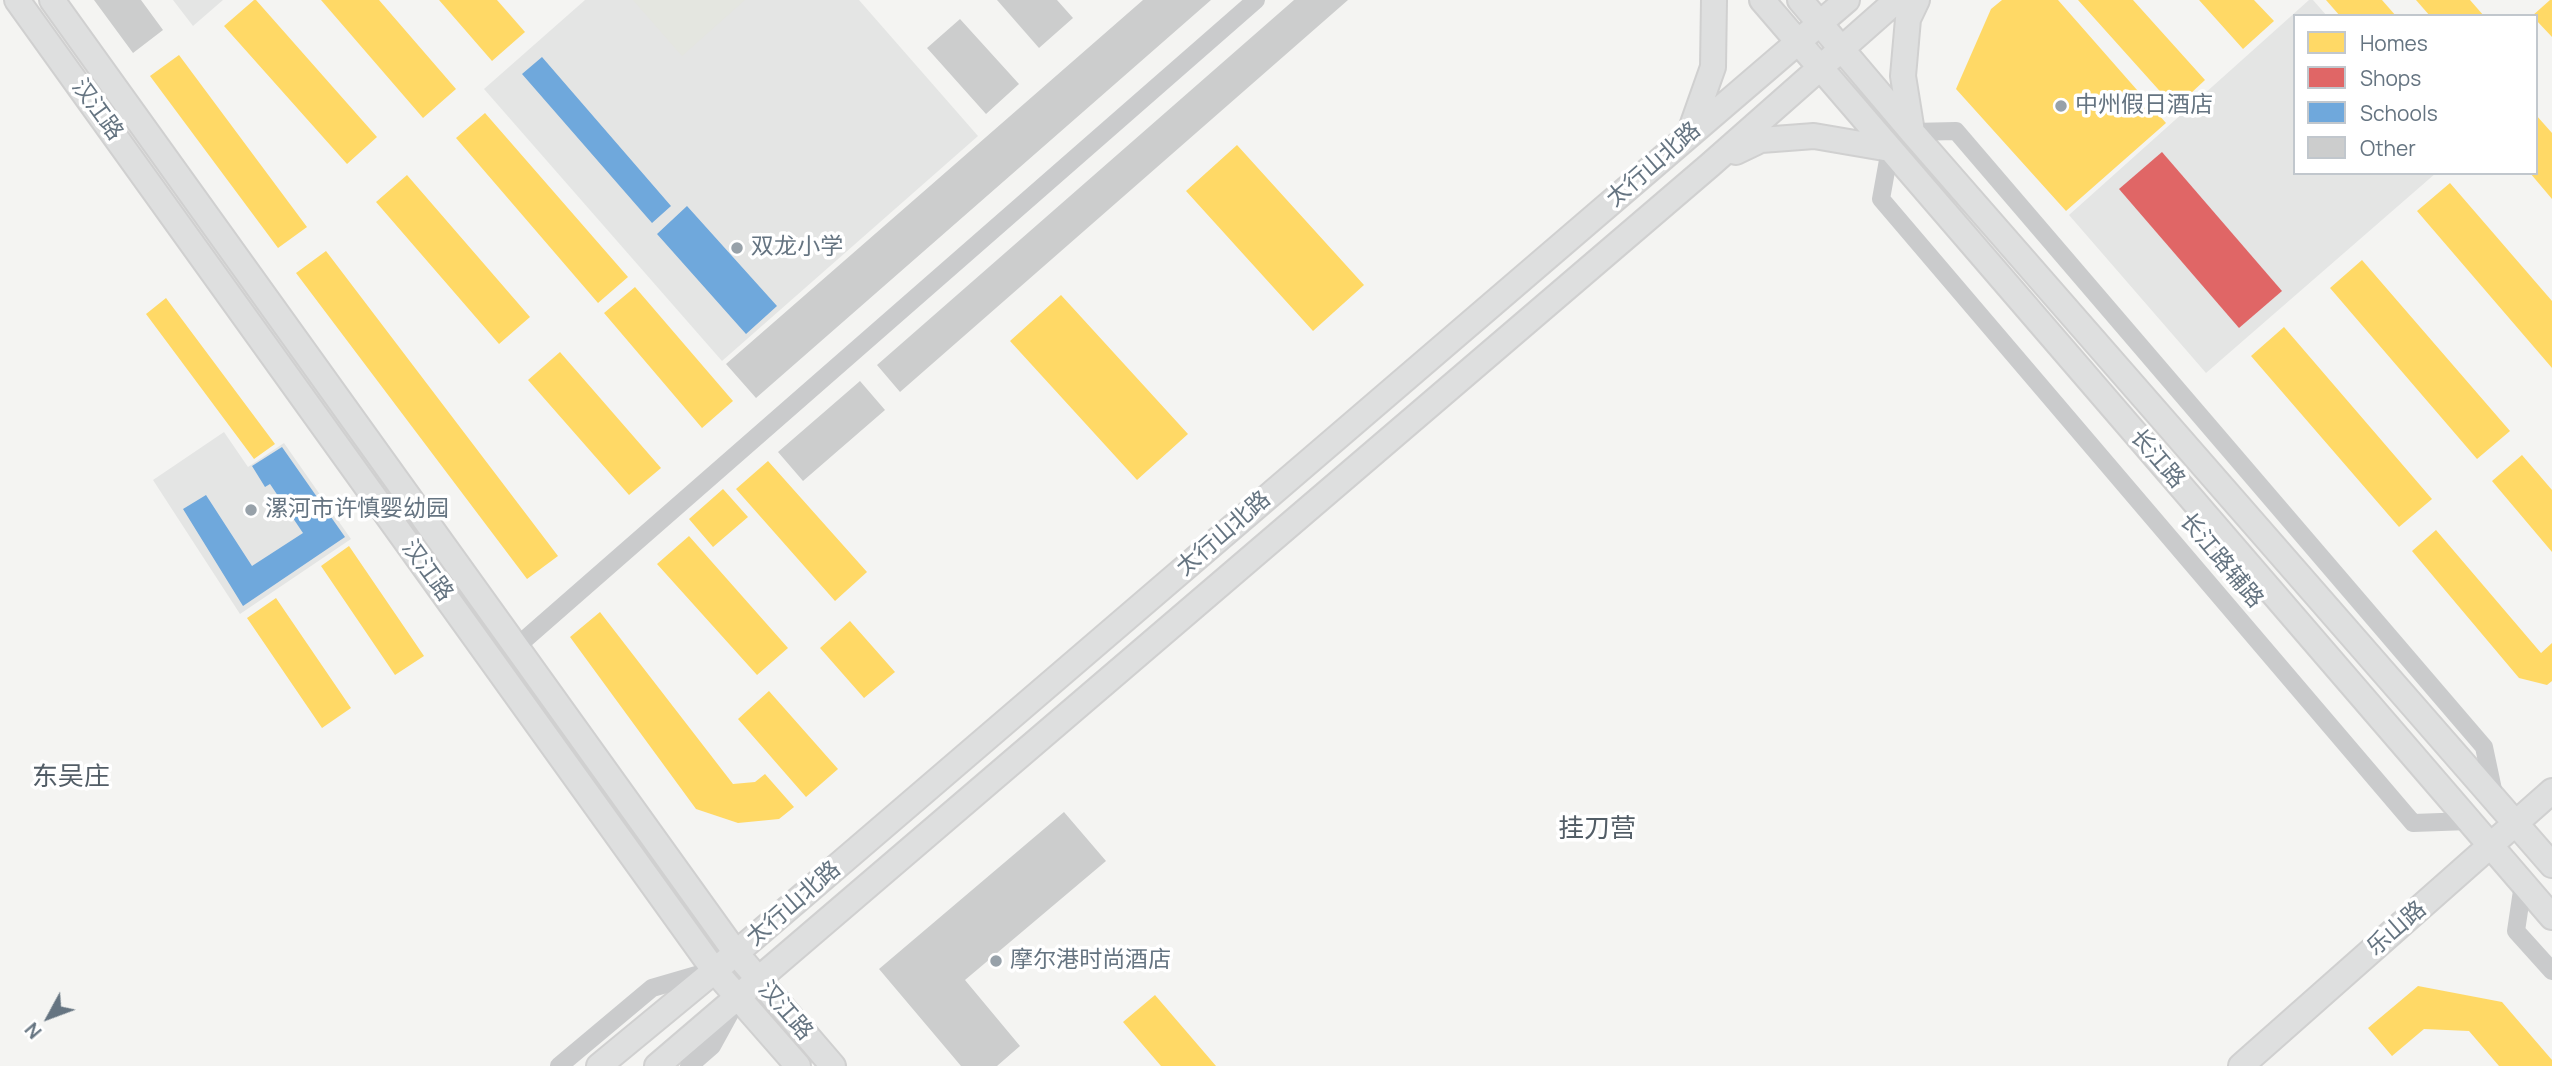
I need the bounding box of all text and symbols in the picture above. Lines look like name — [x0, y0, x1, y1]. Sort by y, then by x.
legend — [2293, 14, 2538, 175]
text: Homes — [2360, 29, 2428, 57]
text: Shops — [2360, 64, 2421, 92]
street label: 汉江路 — [66, 74, 128, 146]
place label: 中州假日酒店 — [2075, 92, 2213, 120]
marker: 中州假日酒店 — [2053, 98, 2069, 114]
text: Schools — [2360, 99, 2438, 127]
street label: 太行山北路 — [1602, 117, 1706, 213]
text: Other — [2360, 134, 2416, 162]
place label: 双龙小学 — [751, 234, 843, 262]
marker: 双龙小学 — [729, 240, 745, 256]
street label: 长江路 — [2124, 424, 2190, 494]
street label: 太行山北路 — [1172, 486, 1276, 582]
place label: 漯河市许慎婴幼园 — [265, 496, 449, 524]
marker: 漯河市许慎婴幼园 — [243, 502, 259, 518]
street label: 长江路辅路 — [2173, 508, 2269, 614]
street label: 汉江路 — [396, 535, 458, 607]
district label: 东吴庄 — [32, 762, 110, 794]
district label: 挂刀营 — [1558, 814, 1636, 846]
street label: 太行山北路 — [742, 856, 846, 952]
street label: 乐山路 — [2362, 896, 2432, 962]
place label: 摩尔港时尚酒店 — [1010, 947, 1171, 975]
marker: 摩尔港时尚酒店 — [988, 953, 1004, 969]
street label: 汉江路 — [752, 976, 818, 1046]
north arrow — [14, 982, 84, 1052]
text: N — [19, 1017, 47, 1044]

